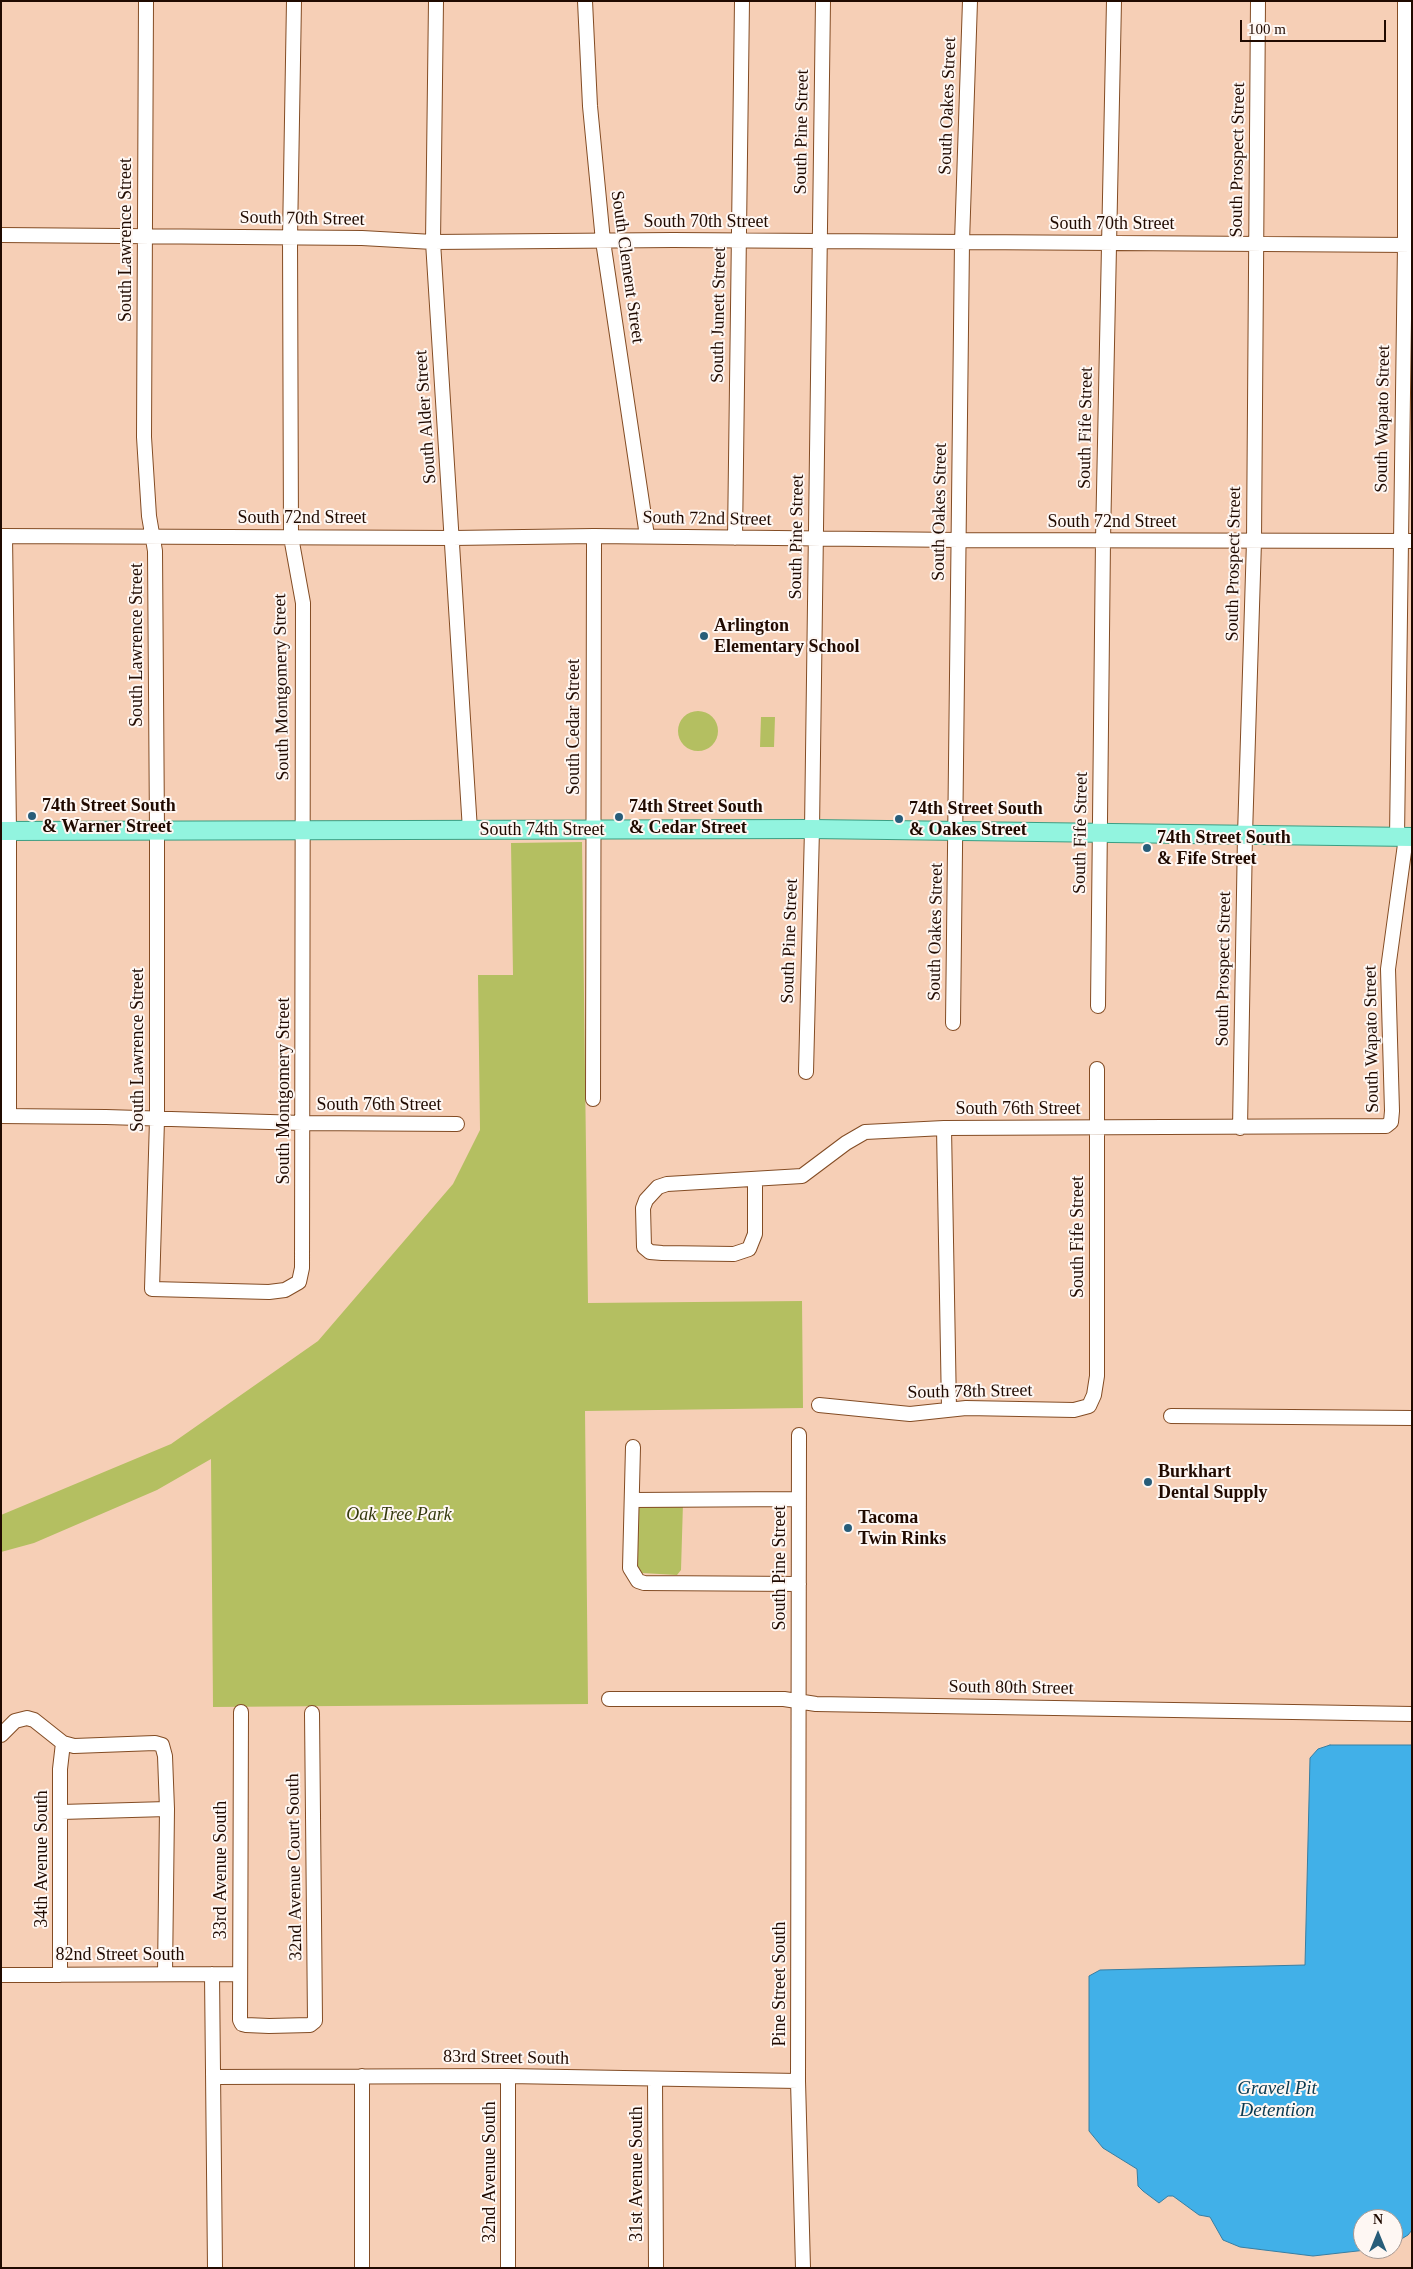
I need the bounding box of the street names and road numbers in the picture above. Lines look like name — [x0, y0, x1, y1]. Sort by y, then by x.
street label: South Oakes Street — [935, 37, 961, 175]
street label: South Pine Street — [790, 69, 814, 195]
street label: South Prospect Street — [1226, 82, 1250, 238]
street label: South Lawrence Street — [115, 158, 137, 322]
street label: South Clement Street — [606, 189, 648, 345]
street label: South 70th Street — [239, 207, 365, 231]
street label: South 70th Street — [644, 211, 768, 233]
street label: South 70th Street — [1050, 213, 1174, 235]
street label: South Junett Street — [707, 247, 731, 383]
street label: South Wapato Street — [1371, 345, 1395, 493]
street label: South Alder Street — [411, 349, 441, 485]
street label: South Fife Street — [1074, 367, 1098, 489]
street label: South Oakes Street — [928, 443, 952, 581]
street label: South Pine Street — [785, 474, 809, 600]
street label: South Prospect Street — [1222, 486, 1246, 642]
street label: South 72nd Street — [238, 507, 366, 529]
street label: South 72nd Street — [642, 507, 772, 531]
street label: South 72nd Street — [1048, 511, 1176, 533]
street label: South Lawrence Street — [126, 563, 148, 727]
street label: South Montgomery Street — [270, 593, 294, 781]
street label: South Cedar Street — [563, 659, 585, 795]
street label: South Fife Street — [1069, 772, 1093, 894]
street label: South 74th Street — [480, 819, 604, 841]
street label: South Oakes Street — [924, 863, 948, 1001]
street label: South Pine Street — [777, 878, 803, 1004]
street label: South Prospect Street — [1212, 891, 1236, 1047]
street label: South Wapato Street — [1360, 965, 1384, 1113]
street label: South Lawrence Street — [127, 968, 149, 1132]
street label: South Montgomery Street — [273, 998, 295, 1184]
street label: South 76th Street — [317, 1094, 441, 1116]
street label: South 76th Street — [956, 1098, 1080, 1120]
street label: South Fife Street — [1067, 1176, 1089, 1298]
street label: South 78th Street — [907, 1380, 1033, 1404]
street label: South Pine Street — [769, 1506, 791, 1630]
street label: South 80th Street — [948, 1676, 1074, 1700]
street label: 32nd Avenue Court South — [283, 1773, 307, 1961]
street label: 34th Avenue South — [31, 1790, 53, 1928]
street label: 33rd Avenue South — [210, 1801, 232, 1939]
street label: Pine Street South — [769, 1922, 791, 2046]
street label: 82nd Street South — [56, 1944, 184, 1966]
street label: 83rd Street South — [443, 2046, 569, 2070]
street label: 32nd Avenue South — [479, 2101, 501, 2243]
street label: 31st Avenue South — [626, 2106, 648, 2242]

